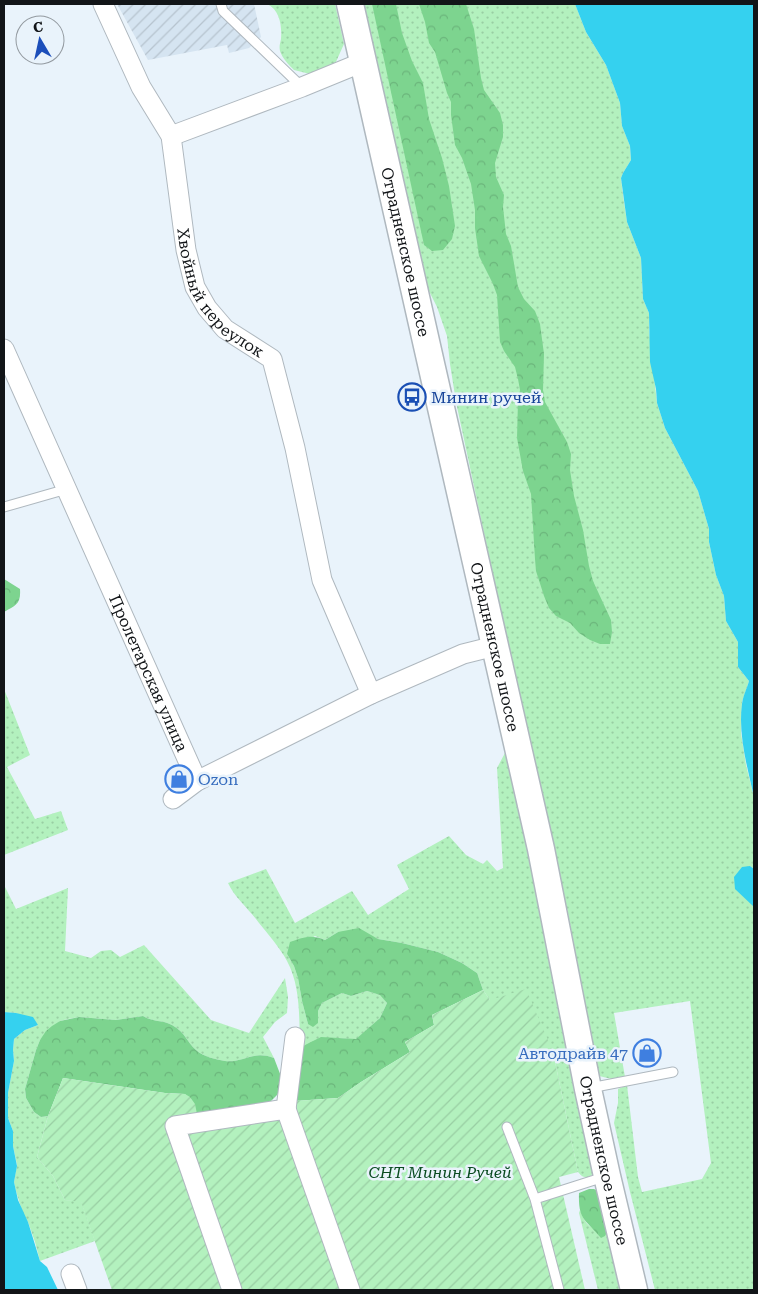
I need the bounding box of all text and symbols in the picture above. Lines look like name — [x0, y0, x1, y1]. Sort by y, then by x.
north arrow — [15, 15, 65, 65]
text: С — [32, 18, 44, 36]
street label: Отрадненское шоссе — [377, 165, 434, 339]
street label: Хвойный переулок — [173, 227, 268, 362]
bus stop icon: Минин ручей — [397, 382, 427, 412]
place label: Минин ручей — [431, 388, 542, 407]
street label: Отрадненское шоссе — [466, 560, 523, 734]
street label: Пролетарская улица — [105, 592, 192, 755]
shop icon: Ozon — [164, 764, 194, 794]
place label: Ozon — [198, 770, 238, 789]
shop icon: Автодрайв 47 — [632, 1038, 662, 1068]
place label: Автодрайв 47 — [518, 1044, 628, 1063]
street label: Отрадненское шоссе — [576, 1074, 632, 1247]
park label: СНТ Минин Ручей — [368, 1163, 512, 1182]

